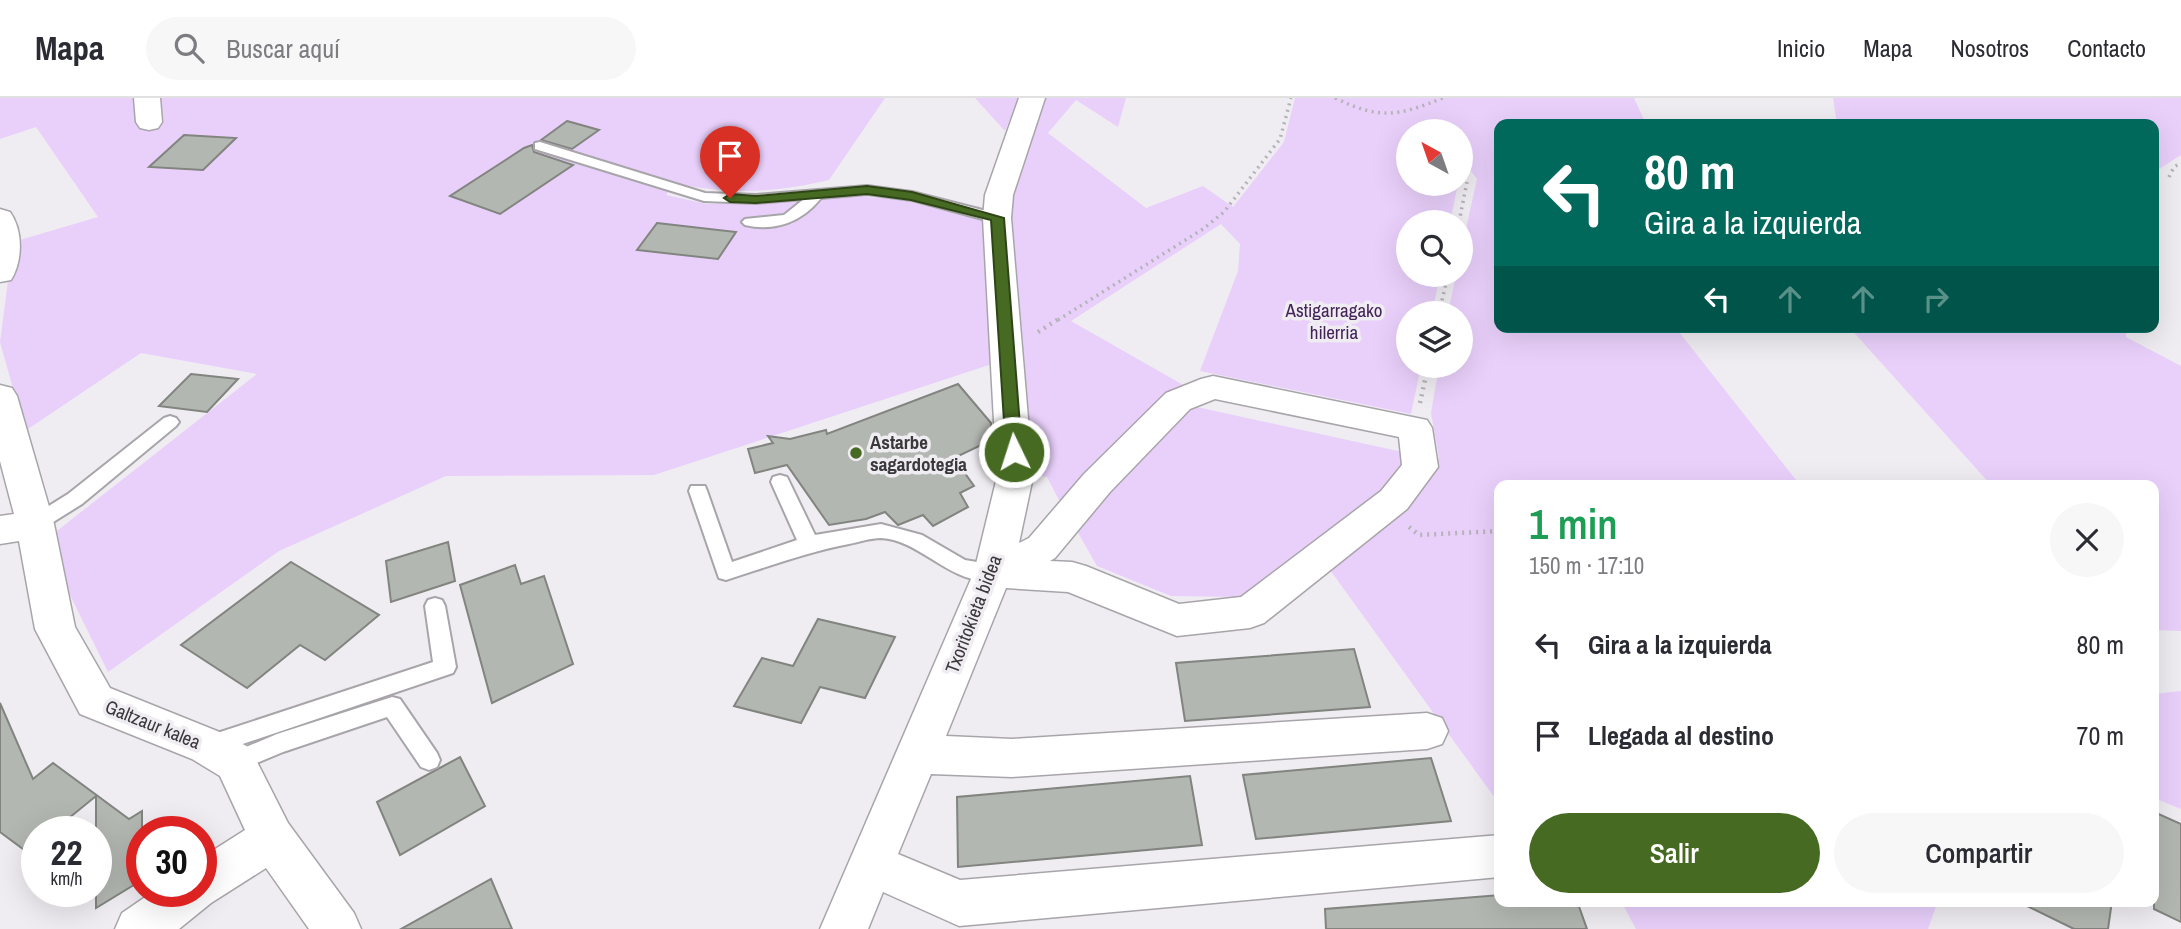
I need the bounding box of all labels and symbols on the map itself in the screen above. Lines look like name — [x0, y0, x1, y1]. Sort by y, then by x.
north arrow — [1396, 119, 1474, 196]
pin — [700, 126, 760, 198]
park label: Astigarragako hilerria — [1285, 297, 1383, 345]
position arrow — [977, 415, 1051, 489]
place label: Astarbe sagardotegia — [870, 429, 967, 477]
marker: Astarbe sagardotegia — [848, 445, 864, 461]
street label: Txoritokieta bidea — [938, 551, 1008, 677]
street label: Galtzaur kalea — [102, 693, 205, 755]
speed limit sign: 30 — [126, 816, 217, 907]

